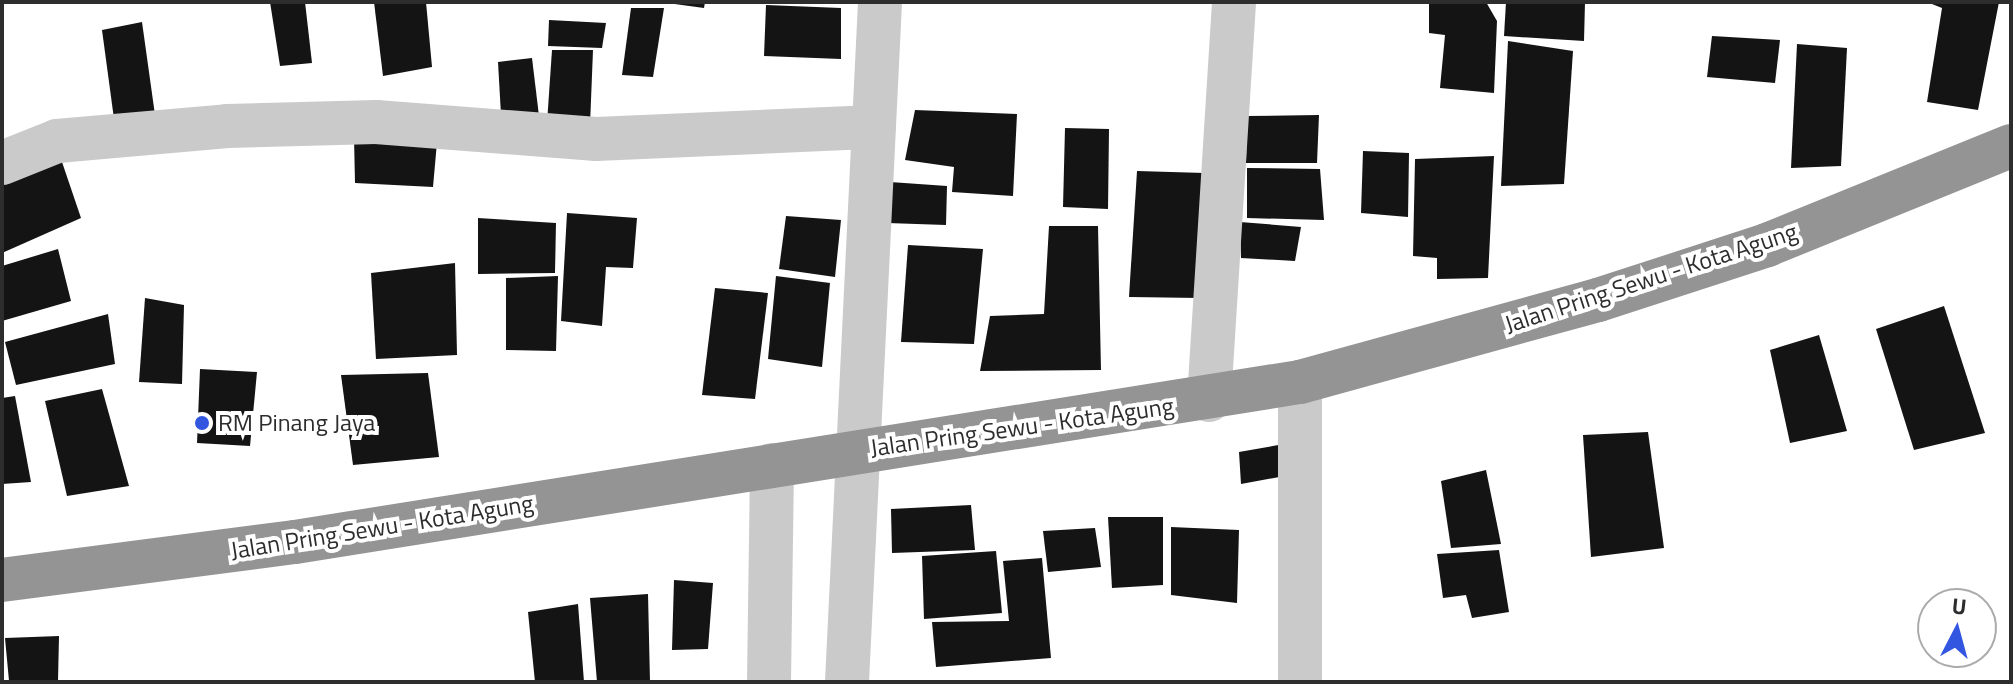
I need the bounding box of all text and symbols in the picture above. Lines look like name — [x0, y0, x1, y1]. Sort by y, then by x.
street label: Jalan Pring Sewu - Kota Agung — [1501, 217, 1801, 339]
street label: Jalan Pring Sewu - Kota Agung — [868, 391, 1176, 463]
place label: RM Pinang Jaya — [218, 409, 375, 437]
marker: RM Pinang Jaya — [193, 414, 211, 432]
street label: Jalan Pring Sewu - Kota Agung — [229, 489, 535, 565]
north arrow — [1917, 588, 1997, 668]
text: U — [1950, 588, 1968, 624]

